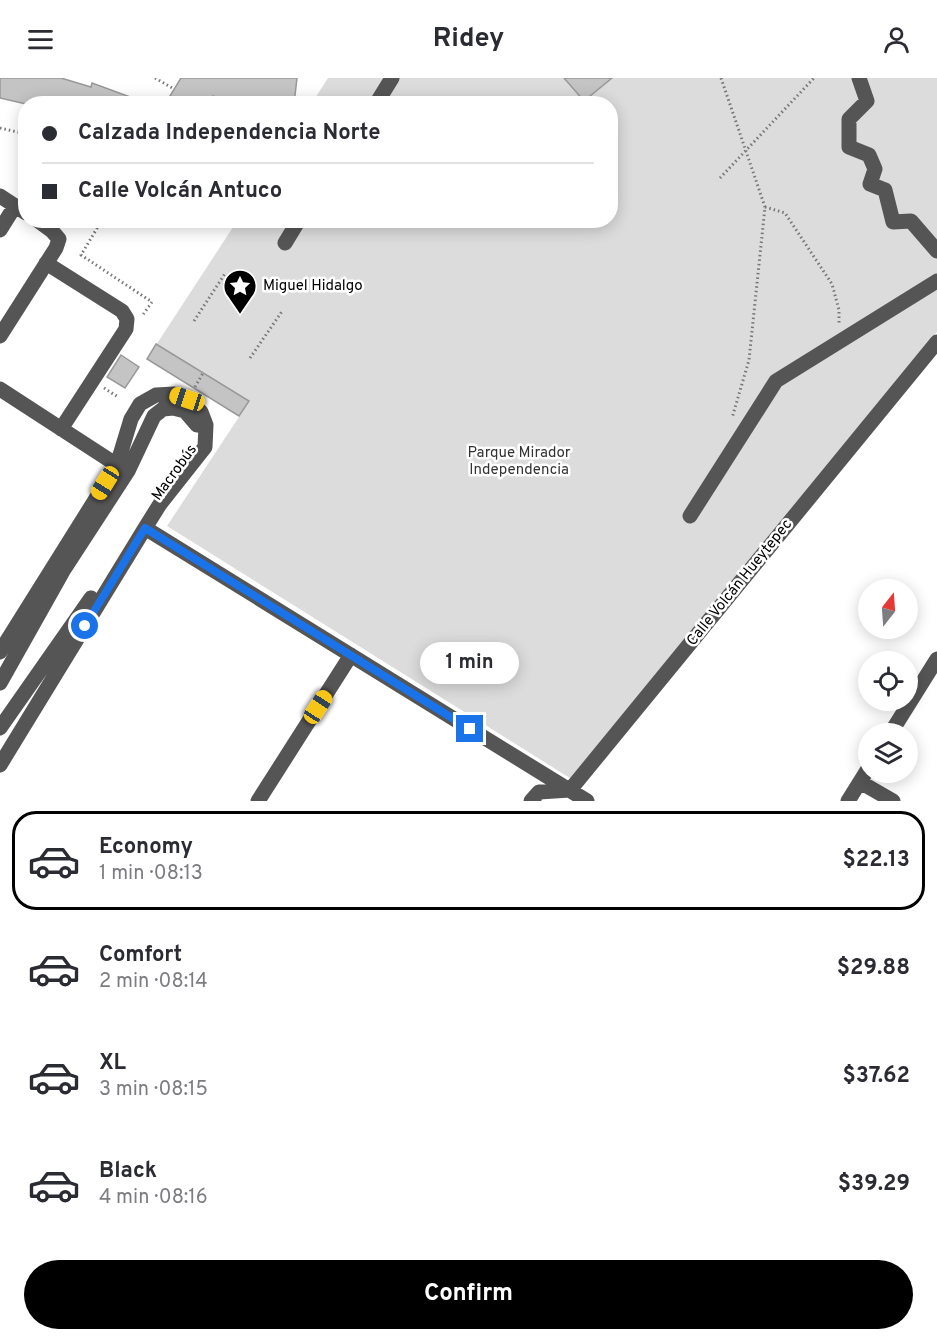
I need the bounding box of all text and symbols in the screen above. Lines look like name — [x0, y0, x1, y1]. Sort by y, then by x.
text: Ridey — [433, 22, 504, 56]
icon: menu — [24, 23, 57, 56]
icon: person — [880, 23, 913, 56]
text: Calzada Independencia Norte — [78, 120, 381, 147]
text: Calle Volcán Antuco — [78, 178, 282, 205]
place icon: Miguel Hidalgo — [222, 268, 258, 315]
place label: Miguel Hidalgo — [263, 277, 363, 296]
car — [167, 385, 207, 413]
street label: Macrobús — [148, 441, 202, 505]
park label: Parque Mirador Independencia — [467, 444, 571, 480]
car — [88, 463, 122, 503]
street label: Calle Volcán Hueytepec — [683, 516, 797, 650]
north arrow — [858, 579, 918, 639]
map controls — [858, 579, 918, 783]
route start — [71, 612, 98, 639]
callout: 1 min — [420, 642, 520, 684]
text: 1 min — [445, 650, 494, 676]
button: locate — [858, 651, 918, 711]
car — [301, 687, 335, 727]
route end — [456, 715, 483, 742]
button: layers — [858, 723, 918, 783]
icon: car — [27, 834, 81, 888]
text: Economy — [99, 834, 193, 861]
text: $22.13 — [842, 847, 910, 874]
text: 1 min · 08:13 — [99, 861, 203, 887]
icon: car — [27, 942, 81, 996]
text: Comfort — [99, 942, 182, 969]
text: $29.88 — [837, 955, 910, 982]
text: 2 min · 08:14 — [99, 969, 208, 995]
icon: car — [27, 1050, 81, 1104]
text: XL — [99, 1050, 126, 1077]
text: $37.62 — [843, 1063, 910, 1090]
text: 3 min · 08:15 — [99, 1077, 208, 1103]
icon: car — [27, 1158, 81, 1212]
text: Black — [99, 1158, 157, 1185]
text: $39.29 — [838, 1171, 910, 1198]
text: 4 min · 08:16 — [99, 1185, 208, 1211]
button: Confirm — [24, 1260, 913, 1329]

